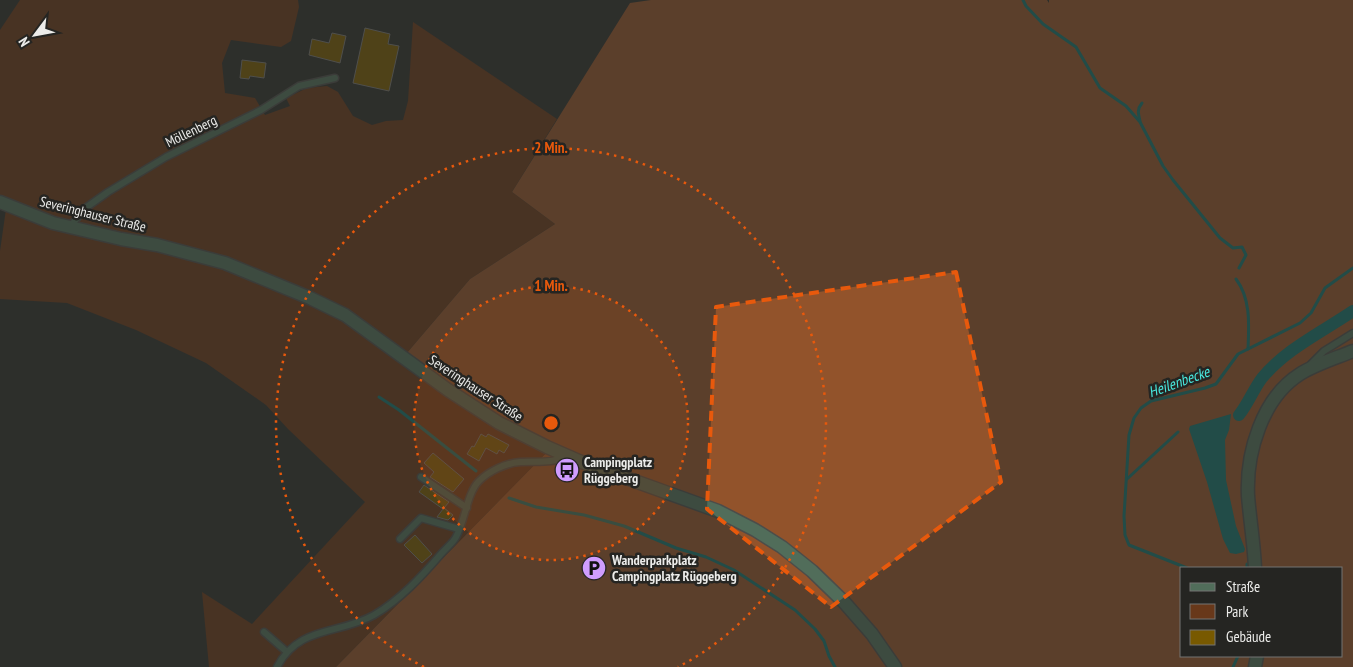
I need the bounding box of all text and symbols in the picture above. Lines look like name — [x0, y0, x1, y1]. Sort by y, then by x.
north arrow — [10, 10, 60, 60]
text: N — [14, 34, 34, 50]
street label: Möllenberg — [162, 111, 220, 151]
text: 2 Min. — [534, 138, 568, 157]
street label: Severinghauser Straße — [38, 192, 148, 236]
text: 1 Min. — [534, 276, 568, 295]
street label: Severinghauser Straße — [425, 351, 527, 425]
water label: Heilenbecke — [1146, 361, 1213, 401]
centre of rings — [542, 414, 560, 432]
place label: Campingplatz Rüggeberg — [584, 453, 652, 487]
bus stop icon: Campingplatz Rüggeberg — [554, 457, 580, 483]
place label: Wanderparkplatz Campingplatz Rüggeberg — [611, 551, 737, 585]
parking icon: Wanderparkplatz Campingplatz Rüggeberg — [581, 555, 607, 581]
legend — [1180, 567, 1343, 657]
text: Straße — [1226, 577, 1260, 596]
text: Park — [1226, 602, 1248, 621]
text: Gebäude — [1226, 627, 1271, 646]

